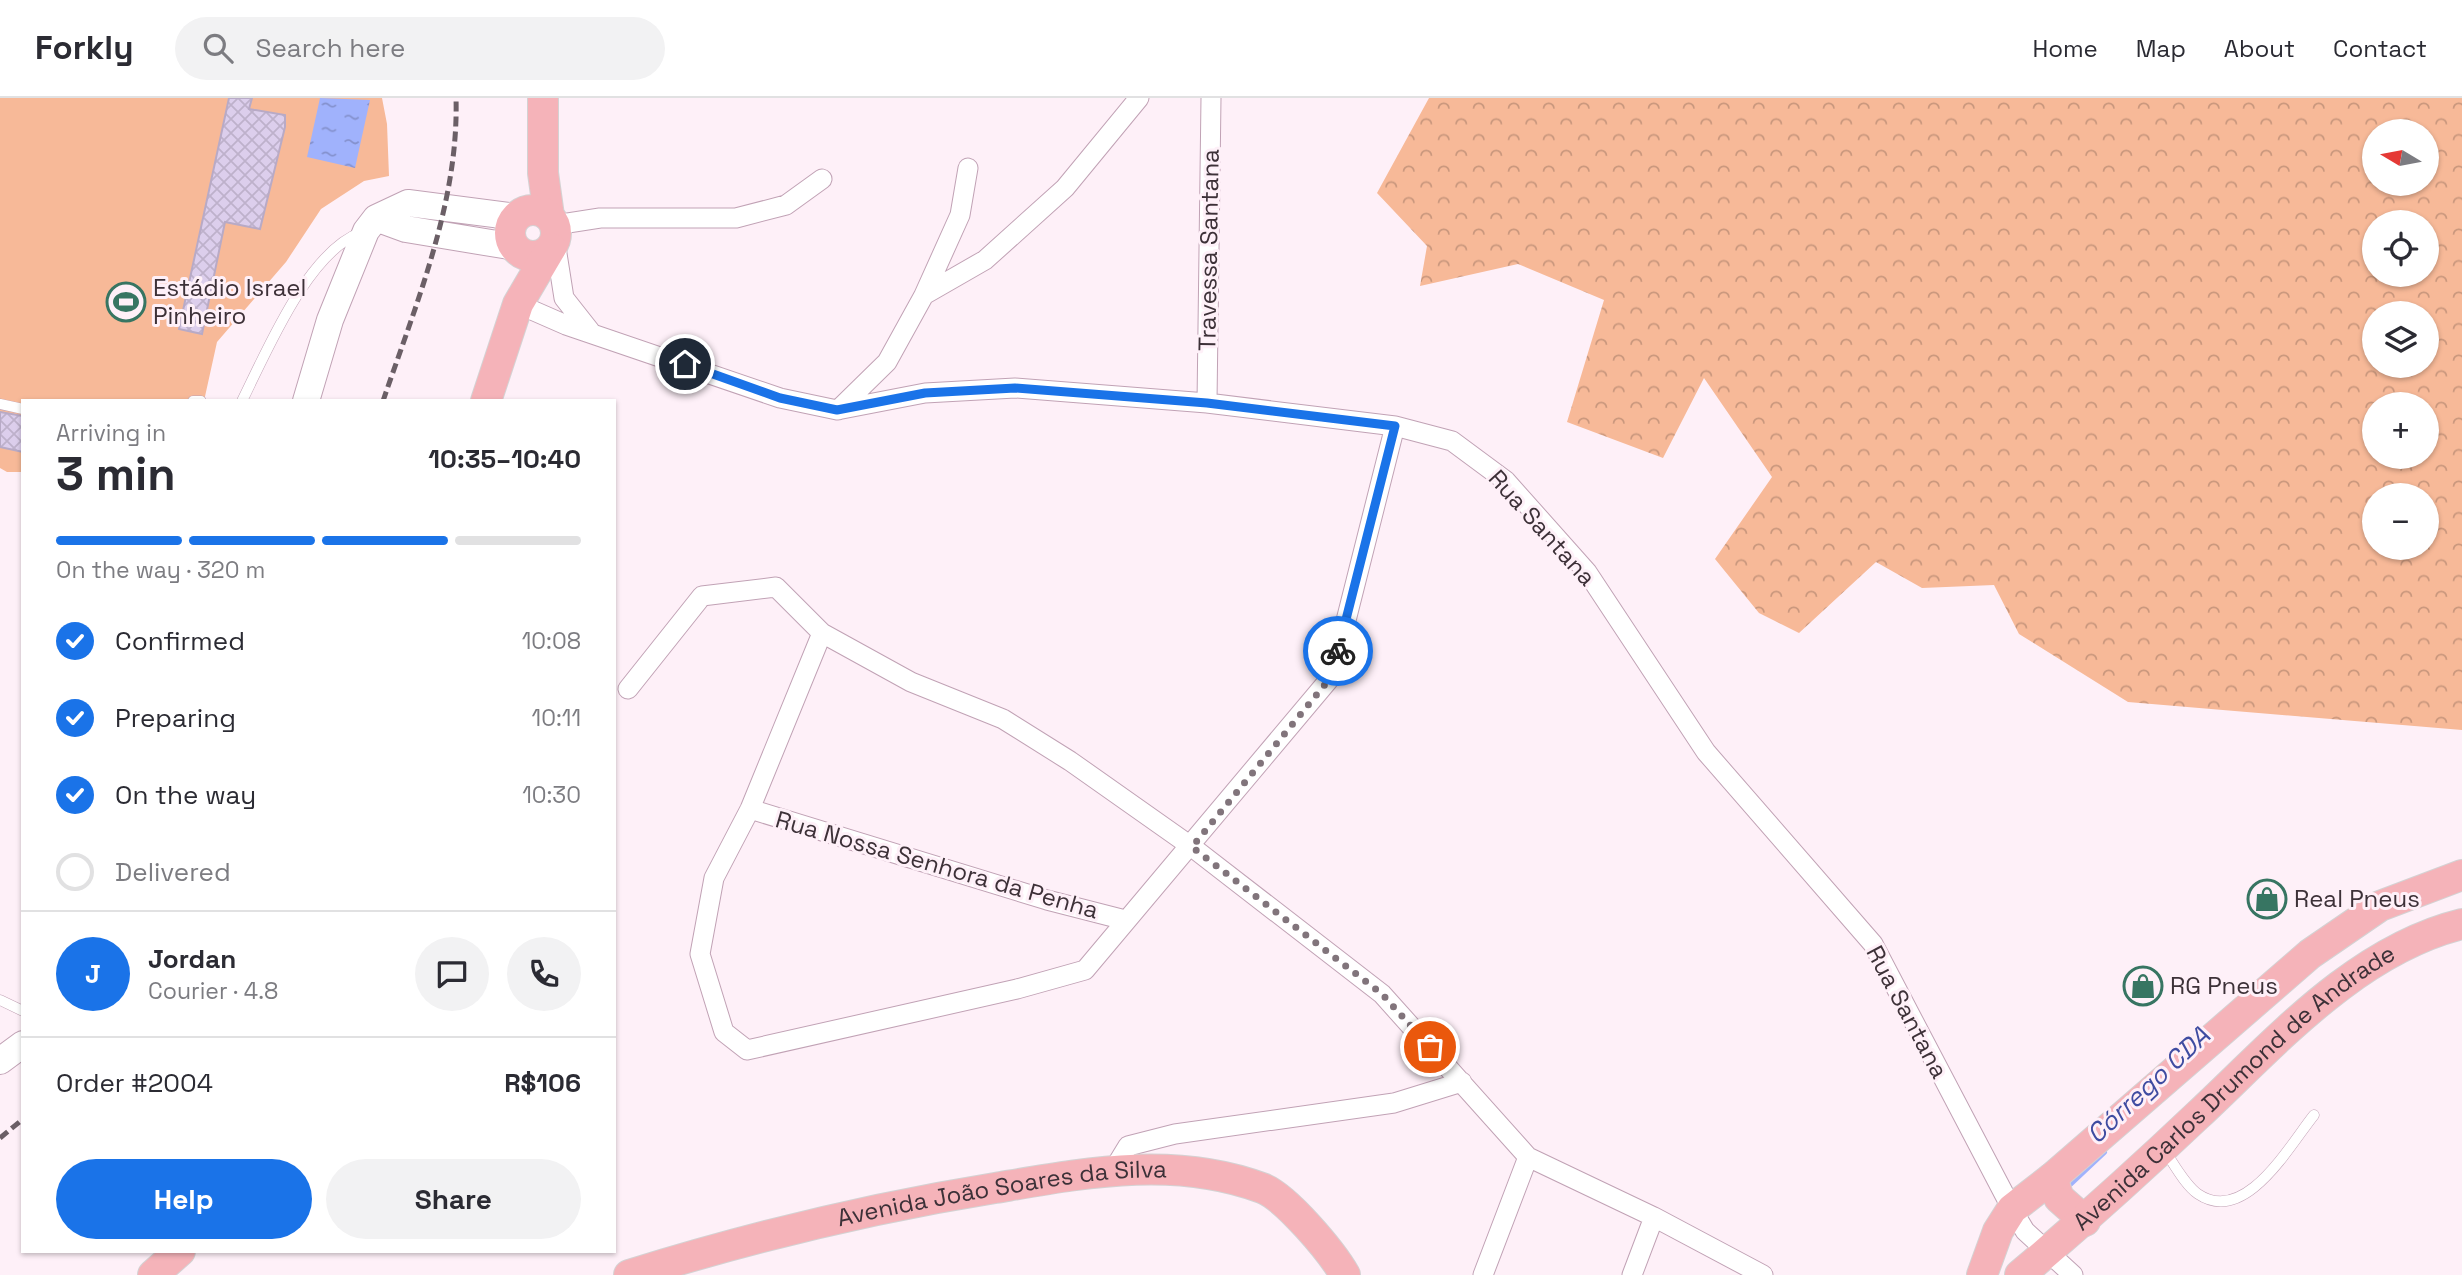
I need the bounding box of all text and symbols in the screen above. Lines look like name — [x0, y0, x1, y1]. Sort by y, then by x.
search box — [175, 17, 665, 80]
text: Forkly — [35, 27, 133, 69]
icon: search — [199, 29, 237, 67]
text: Search here — [255, 31, 405, 65]
text: Home — [2032, 33, 2098, 64]
text: Map — [2136, 33, 2186, 64]
text: About — [2224, 33, 2295, 64]
text: Contact — [2333, 33, 2427, 64]
north arrow — [2362, 119, 2440, 196]
map controls — [2362, 119, 2439, 560]
street label: Travessa Santana — [1191, 149, 1226, 351]
button: locate — [2362, 210, 2439, 287]
place label: Estádio Israel Pinheiro — [153, 272, 306, 331]
sports icon: Estádio Israel Pinheiro — [105, 281, 147, 323]
button: layers — [2362, 301, 2439, 378]
pin — [655, 334, 715, 394]
icon: home — [666, 345, 704, 383]
button: + — [2362, 392, 2439, 469]
text: Arriving in — [56, 418, 166, 448]
text: 10:35–10:40 — [428, 442, 581, 476]
text: 3 min — [56, 445, 176, 503]
street label: Rua Santana — [1482, 463, 1603, 592]
button: − — [2362, 483, 2439, 560]
text: On the way · 320 m — [56, 555, 265, 585]
courier — [1303, 616, 1373, 686]
icon: check — [56, 622, 94, 660]
text: Confirmed — [115, 624, 245, 658]
text: 10:08 — [522, 626, 581, 656]
icon: bike — [1319, 632, 1357, 670]
icon: check — [56, 699, 94, 737]
text: Preparing — [115, 701, 236, 735]
text: 10:11 — [532, 703, 581, 733]
icon: check — [56, 776, 94, 814]
text: On the way — [115, 778, 256, 812]
text: 10:30 — [522, 780, 581, 810]
street label: Rua Nossa Senhora da Penha — [772, 804, 1102, 926]
text: Delivered — [115, 855, 231, 889]
shop icon: Real Pneus — [2246, 878, 2288, 920]
place label: Real Pneus — [2294, 883, 2420, 914]
button: chat — [415, 937, 489, 1011]
button: phone — [507, 937, 581, 1011]
street label: Avenida Carlos Drumond de Andrade — [2066, 937, 2400, 1237]
street label: Rua Santana — [1859, 940, 1955, 1084]
text: Jordan — [148, 942, 236, 976]
text: J — [85, 957, 101, 991]
shop icon: RG Pneus — [2122, 965, 2164, 1007]
place label: RG Pneus — [2170, 970, 2278, 1001]
text: Courier · 4.8 — [148, 976, 278, 1006]
pin — [1400, 1017, 1460, 1077]
water label: Córrego CDA — [2079, 1019, 2217, 1151]
icon: bag — [1411, 1028, 1449, 1066]
text: Order #2004 — [56, 1066, 213, 1100]
text: R$106 — [504, 1066, 581, 1100]
street label: Avenida João Soares da Silva — [834, 1153, 1168, 1233]
button: Help — [56, 1159, 312, 1239]
button: Share — [326, 1159, 581, 1239]

